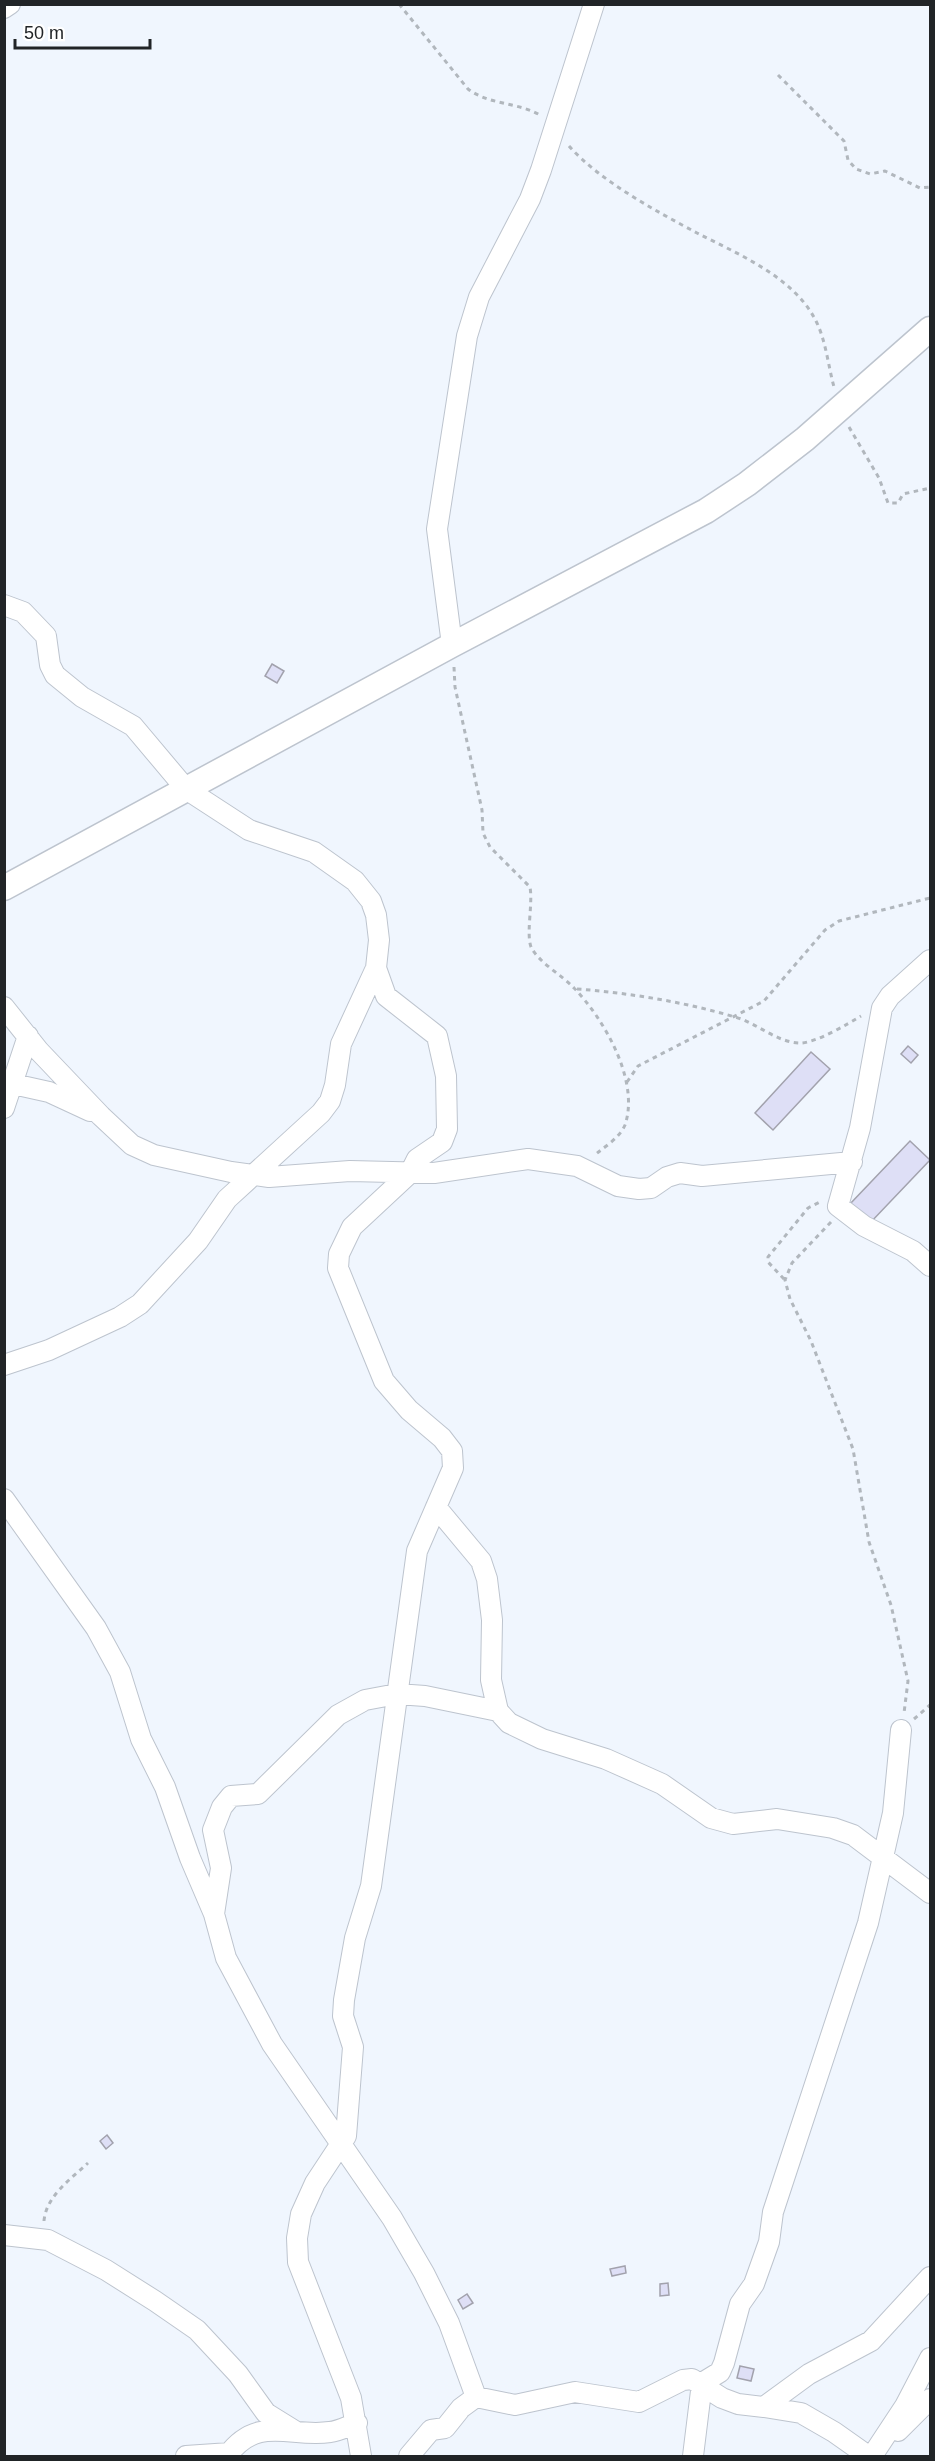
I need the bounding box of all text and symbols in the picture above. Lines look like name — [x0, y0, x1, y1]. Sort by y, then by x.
scale bar — [15, 12, 150, 50]
text: 50 m — [24, 23, 64, 43]

